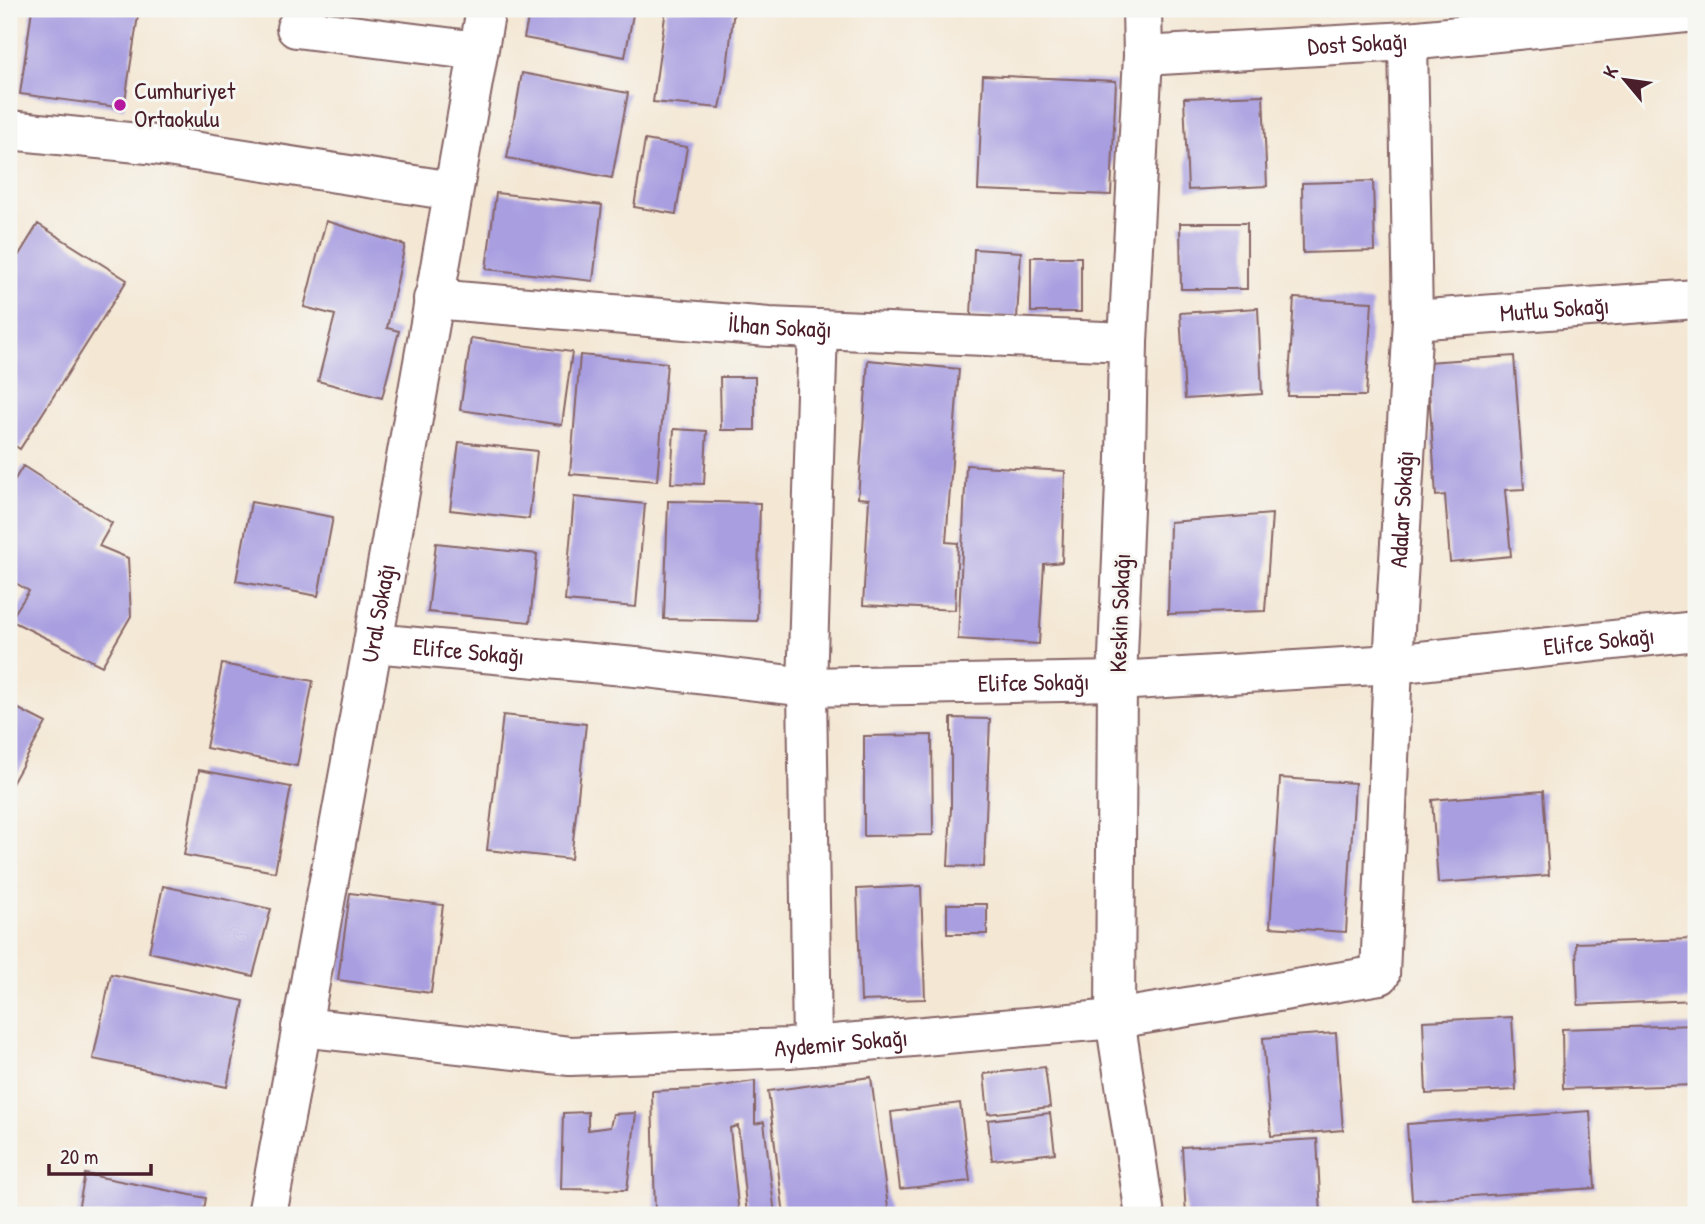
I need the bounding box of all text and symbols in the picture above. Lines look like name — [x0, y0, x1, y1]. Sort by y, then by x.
street label: Dost Sokağı — [1307, 24, 1409, 62]
north arrow — [1590, 46, 1660, 116]
text: K — [1596, 61, 1624, 82]
place label: Cumhuriyet Ortaokulu — [134, 74, 236, 134]
marker: Cumhuriyet Ortaokulu — [112, 97, 128, 113]
street label: Mutlu Sokağı — [1499, 288, 1611, 329]
street label: İlhan Sokağı — [727, 307, 833, 345]
street label: Adalar Sokağı — [1382, 450, 1420, 569]
street label: Keskin Sokağı — [1101, 553, 1137, 673]
street label: Ural Sokağı — [353, 561, 402, 665]
street label: Elifce Sokağı — [1542, 619, 1656, 663]
street label: Elifce Sokağı — [412, 630, 526, 672]
street label: Elifce Sokağı — [978, 665, 1090, 699]
street label: Aydemir Sokağı — [774, 1021, 909, 1064]
scale bar — [49, 1133, 150, 1177]
text: 20 m — [60, 1142, 98, 1171]

